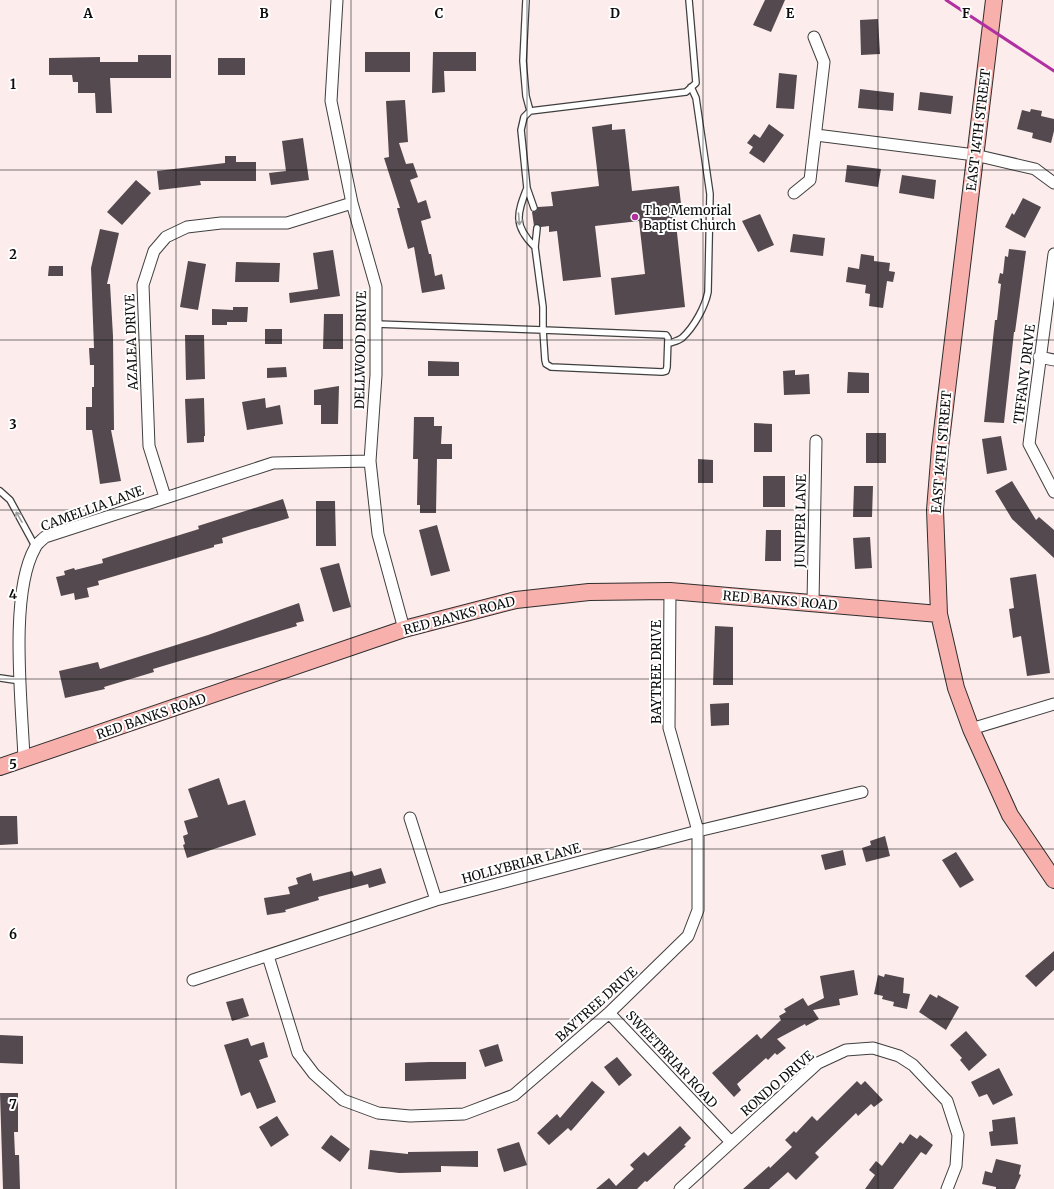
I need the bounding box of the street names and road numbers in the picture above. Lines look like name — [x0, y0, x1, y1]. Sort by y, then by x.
street label: EAST 14TH STREET — [963, 68, 994, 192]
street label: DELLWOOD DRIVE — [351, 290, 370, 409]
street label: AZALEA DRIVE — [121, 293, 142, 391]
street label: TIFFANY DRIVE — [1010, 322, 1039, 425]
street label: EAST 14TH STREET — [928, 390, 955, 514]
street label: JUNIPER LANE — [791, 473, 810, 569]
street label: CAMELLIA LANE — [38, 482, 147, 535]
street label: RED BANKS ROAD — [722, 587, 838, 614]
street label: RED BANKS ROAD — [401, 592, 517, 639]
street label: BAYTREE DRIVE — [648, 619, 665, 724]
street label: RED BANKS ROAD — [94, 690, 209, 743]
street label: HOLLYBRIAR LANE — [460, 839, 583, 888]
street label: BAYTREE DRIVE — [552, 963, 641, 1046]
street label: SWEETBRIAR ROAD — [622, 1007, 721, 1112]
street label: RONDO DRIVE — [737, 1046, 818, 1120]

